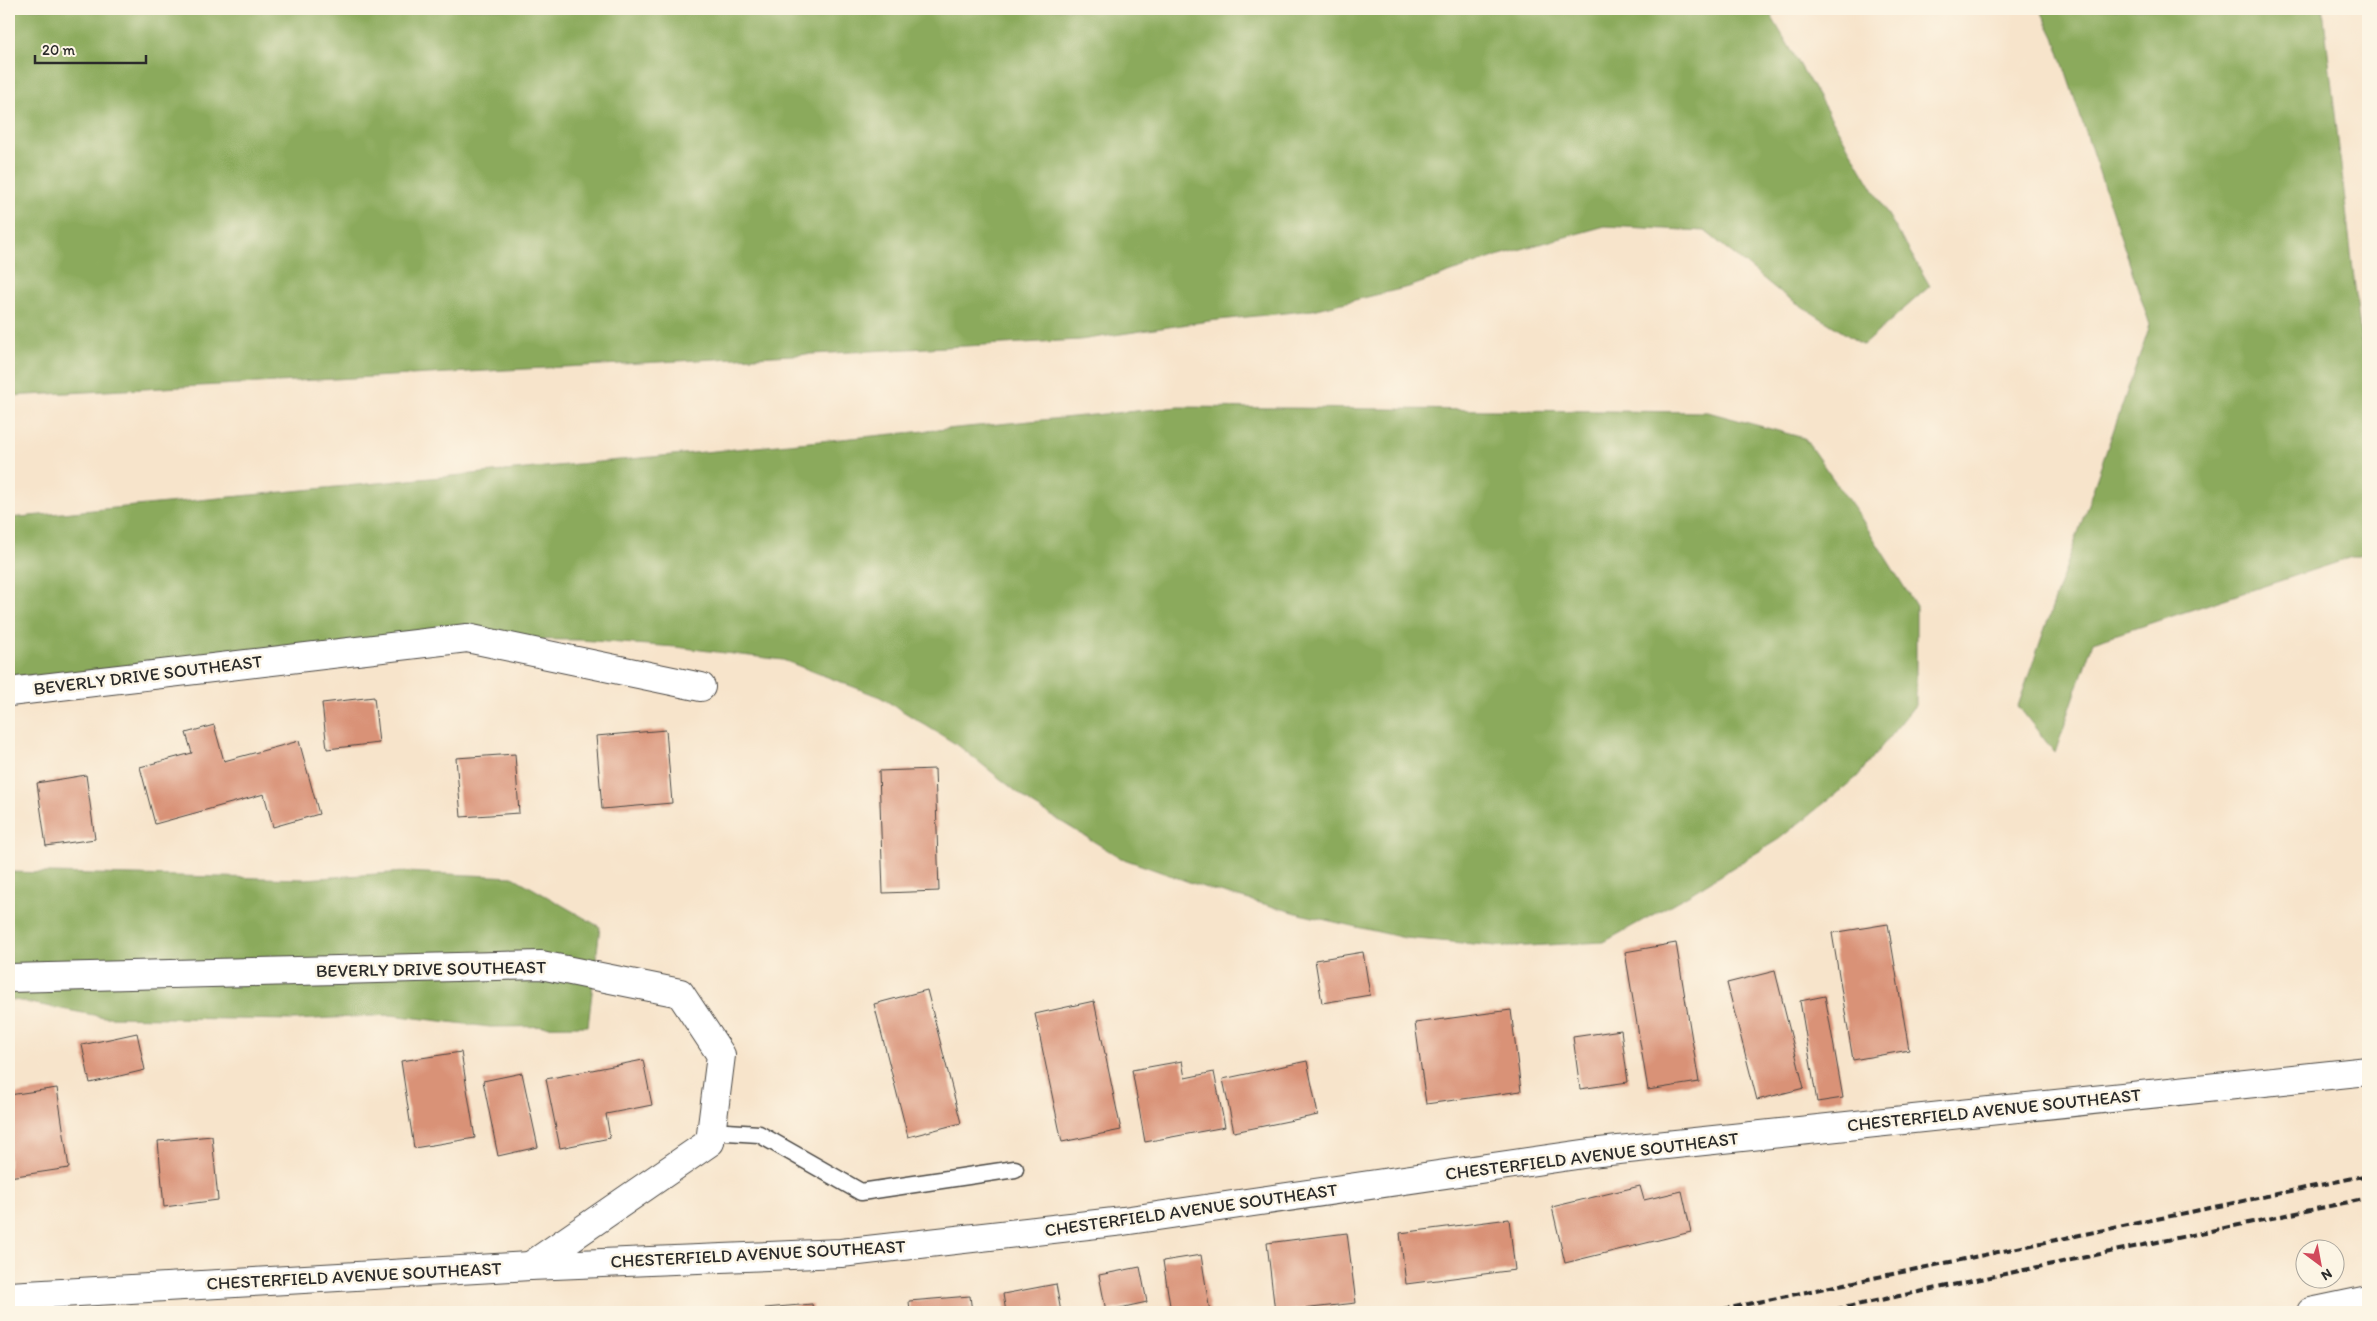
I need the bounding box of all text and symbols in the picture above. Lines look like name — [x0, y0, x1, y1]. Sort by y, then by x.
scale bar — [35, 32, 146, 64]
text: 20 m — [42, 41, 76, 59]
street label: BEVERLY DRIVE SOUTHEAST — [32, 650, 264, 700]
street label: BEVERLY DRIVE SOUTHEAST — [316, 956, 546, 982]
street label: CHESTERFIELD AVENUE SOUTHEAST — [1846, 1084, 2142, 1136]
street label: CHESTERFIELD AVENUE SOUTHEAST — [1444, 1127, 1740, 1185]
street label: CHESTERFIELD AVENUE SOUTHEAST — [1043, 1179, 1339, 1241]
street label: CHESTERFIELD AVENUE SOUTHEAST — [610, 1235, 906, 1273]
north arrow — [2294, 1238, 2344, 1288]
street label: CHESTERFIELD AVENUE SOUTHEAST — [206, 1257, 502, 1295]
text: N — [2318, 1265, 2335, 1284]

